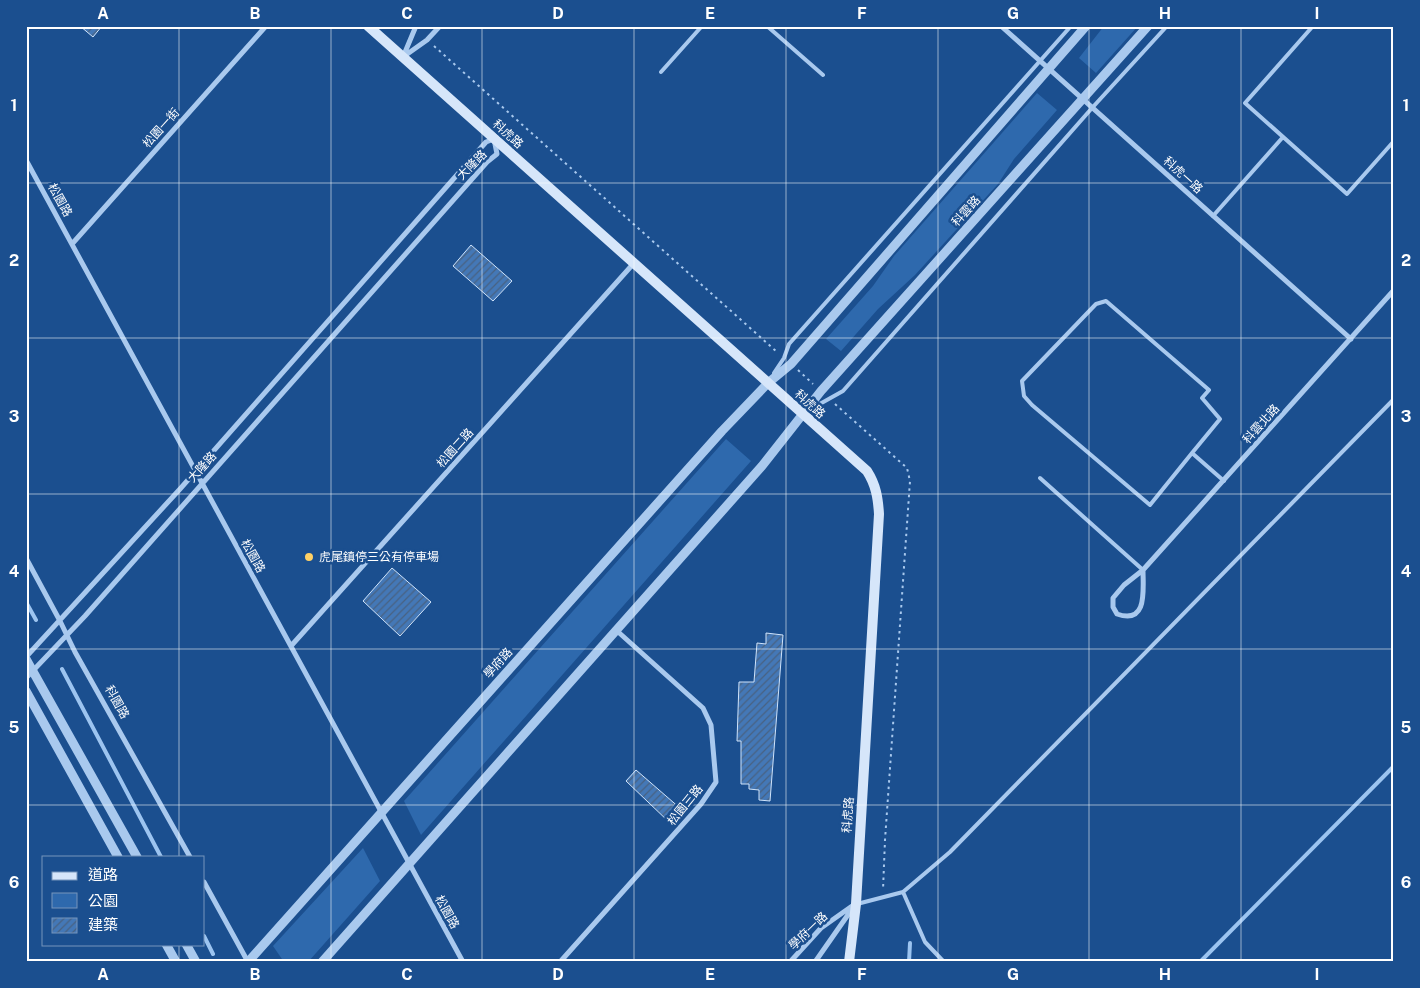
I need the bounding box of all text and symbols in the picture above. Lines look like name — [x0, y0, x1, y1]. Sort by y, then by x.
text: A — [97, 4, 109, 23]
text: B — [250, 4, 261, 23]
text: C — [401, 4, 413, 23]
text: D — [552, 4, 564, 23]
text: E — [705, 4, 715, 23]
text: F — [857, 4, 867, 23]
text: G — [1007, 4, 1019, 23]
text: H — [1159, 4, 1171, 23]
text: I — [1315, 4, 1319, 23]
text: 1 — [11, 96, 17, 115]
text: 1 — [1403, 96, 1409, 115]
street label: 松園一街 — [140, 105, 182, 151]
street label: 科虎路 — [490, 117, 526, 151]
street label: 大隆路 — [454, 147, 490, 183]
street label: 科虎一路 — [1160, 154, 1206, 196]
street label: 松園路 — [45, 181, 75, 219]
street label: 科雲路 — [949, 193, 983, 229]
text: 2 — [9, 251, 19, 270]
text: 2 — [1401, 251, 1411, 270]
street label: 科虎路 — [792, 387, 828, 421]
street label: 科雲北路 — [1240, 401, 1282, 447]
text: 3 — [9, 407, 19, 426]
text: 3 — [1401, 407, 1411, 426]
street label: 松園二路 — [434, 425, 476, 471]
street label: 大隆路 — [185, 449, 219, 485]
street label: 松園路 — [238, 537, 268, 575]
place label: 虎尾鎮停三公有停車場 — [319, 550, 439, 564]
marker: 虎尾鎮停三公有停車場 — [303, 551, 315, 563]
text: 4 — [9, 562, 20, 581]
text: 4 — [1401, 562, 1412, 581]
street label: 學府路 — [481, 645, 515, 681]
street label: 科園路 — [102, 683, 132, 721]
text: 5 — [9, 718, 20, 737]
text: 5 — [1401, 718, 1412, 737]
street label: 松園三路 — [664, 782, 706, 828]
street label: 科虎路 — [840, 797, 856, 833]
legend — [42, 856, 205, 946]
text: 道路 — [88, 866, 118, 883]
text: 6 — [9, 873, 19, 892]
text: 6 — [1401, 873, 1411, 892]
text: 公園 — [88, 892, 118, 909]
street label: 松園路 — [432, 893, 462, 931]
street label: 學府一路 — [786, 909, 830, 953]
text: 建築 — [88, 916, 118, 933]
text: A — [97, 965, 109, 984]
text: B — [250, 965, 261, 984]
text: C — [401, 965, 413, 984]
text: D — [552, 965, 564, 984]
text: E — [705, 965, 715, 984]
text: F — [857, 965, 867, 984]
text: G — [1007, 965, 1019, 984]
text: H — [1159, 965, 1171, 984]
text: I — [1315, 965, 1319, 984]

